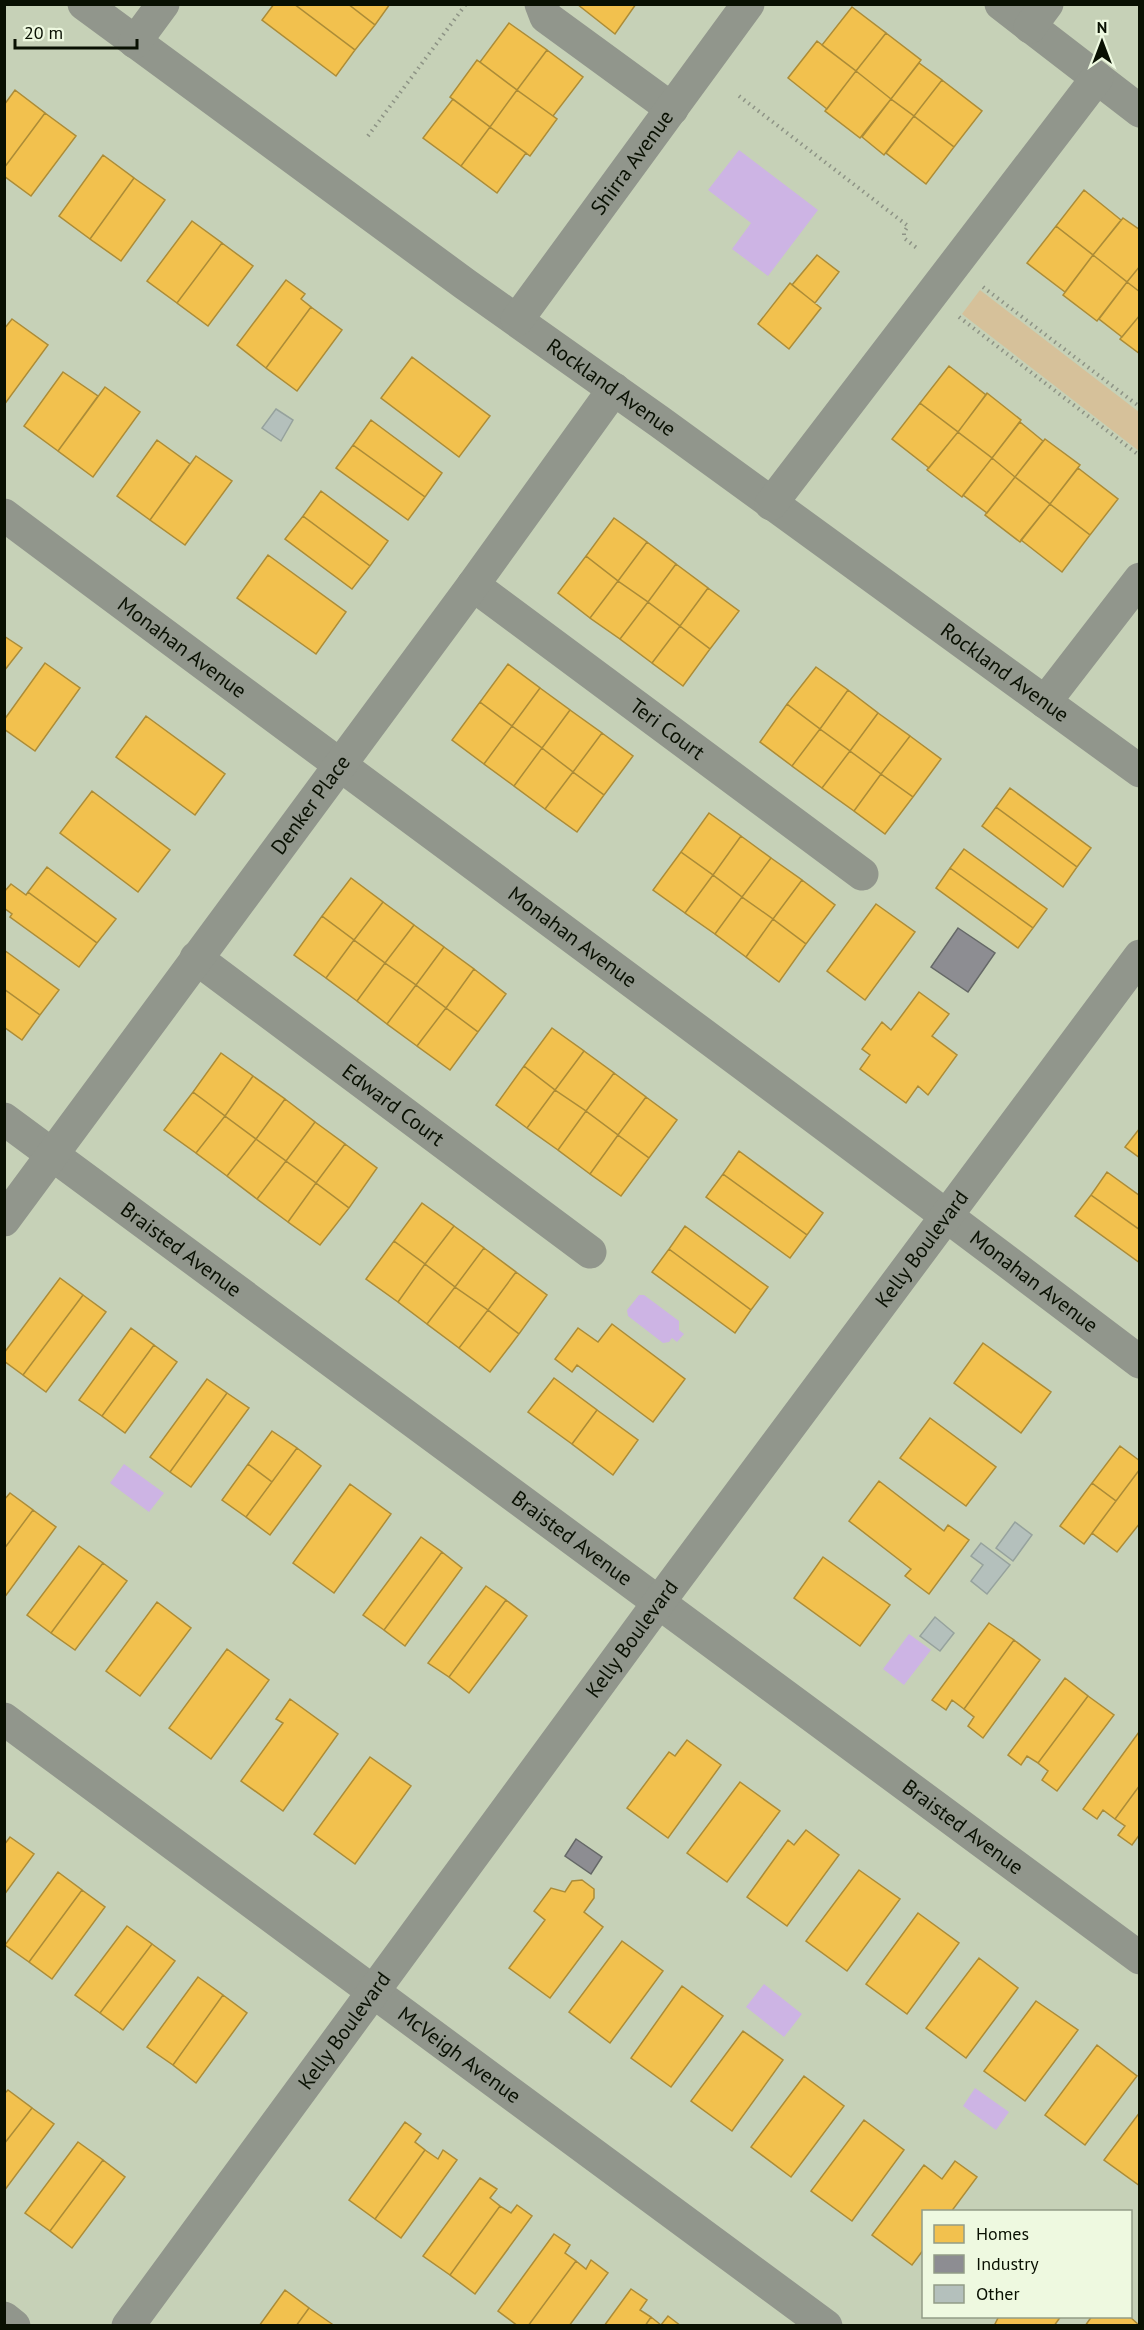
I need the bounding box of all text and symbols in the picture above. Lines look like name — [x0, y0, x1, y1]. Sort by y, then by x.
scale bar — [15, 12, 136, 50]
north arrow — [1072, 12, 1132, 72]
text: N — [1097, 17, 1107, 37]
text: 20 m — [24, 21, 63, 44]
street label: Shirra Avenue — [584, 104, 679, 220]
street label: Rockland Avenue — [542, 332, 682, 442]
street label: Monahan Avenue — [112, 591, 252, 704]
street label: Rockland Avenue — [936, 617, 1075, 728]
street label: Teri Court — [625, 692, 710, 766]
street label: Denker Place — [265, 750, 356, 860]
street label: Monahan Avenue — [503, 880, 643, 993]
street label: Edward Court — [337, 1058, 450, 1152]
street label: Kelly Boulevard — [869, 1185, 974, 1313]
street label: Braisted Avenue — [115, 1196, 247, 1303]
street label: Monahan Avenue — [965, 1224, 1104, 1338]
street label: Braisted Avenue — [506, 1484, 638, 1592]
street label: Kelly Boulevard — [579, 1574, 684, 1703]
street label: Braisted Avenue — [897, 1773, 1029, 1880]
street label: Kelly Boulevard — [292, 1966, 396, 2095]
street label: McVeigh Avenue — [393, 2000, 527, 2109]
legend — [922, 2210, 1132, 2318]
text: Homes — [976, 2222, 1029, 2245]
text: Industry — [976, 2252, 1039, 2275]
text: Other — [976, 2282, 1020, 2305]

